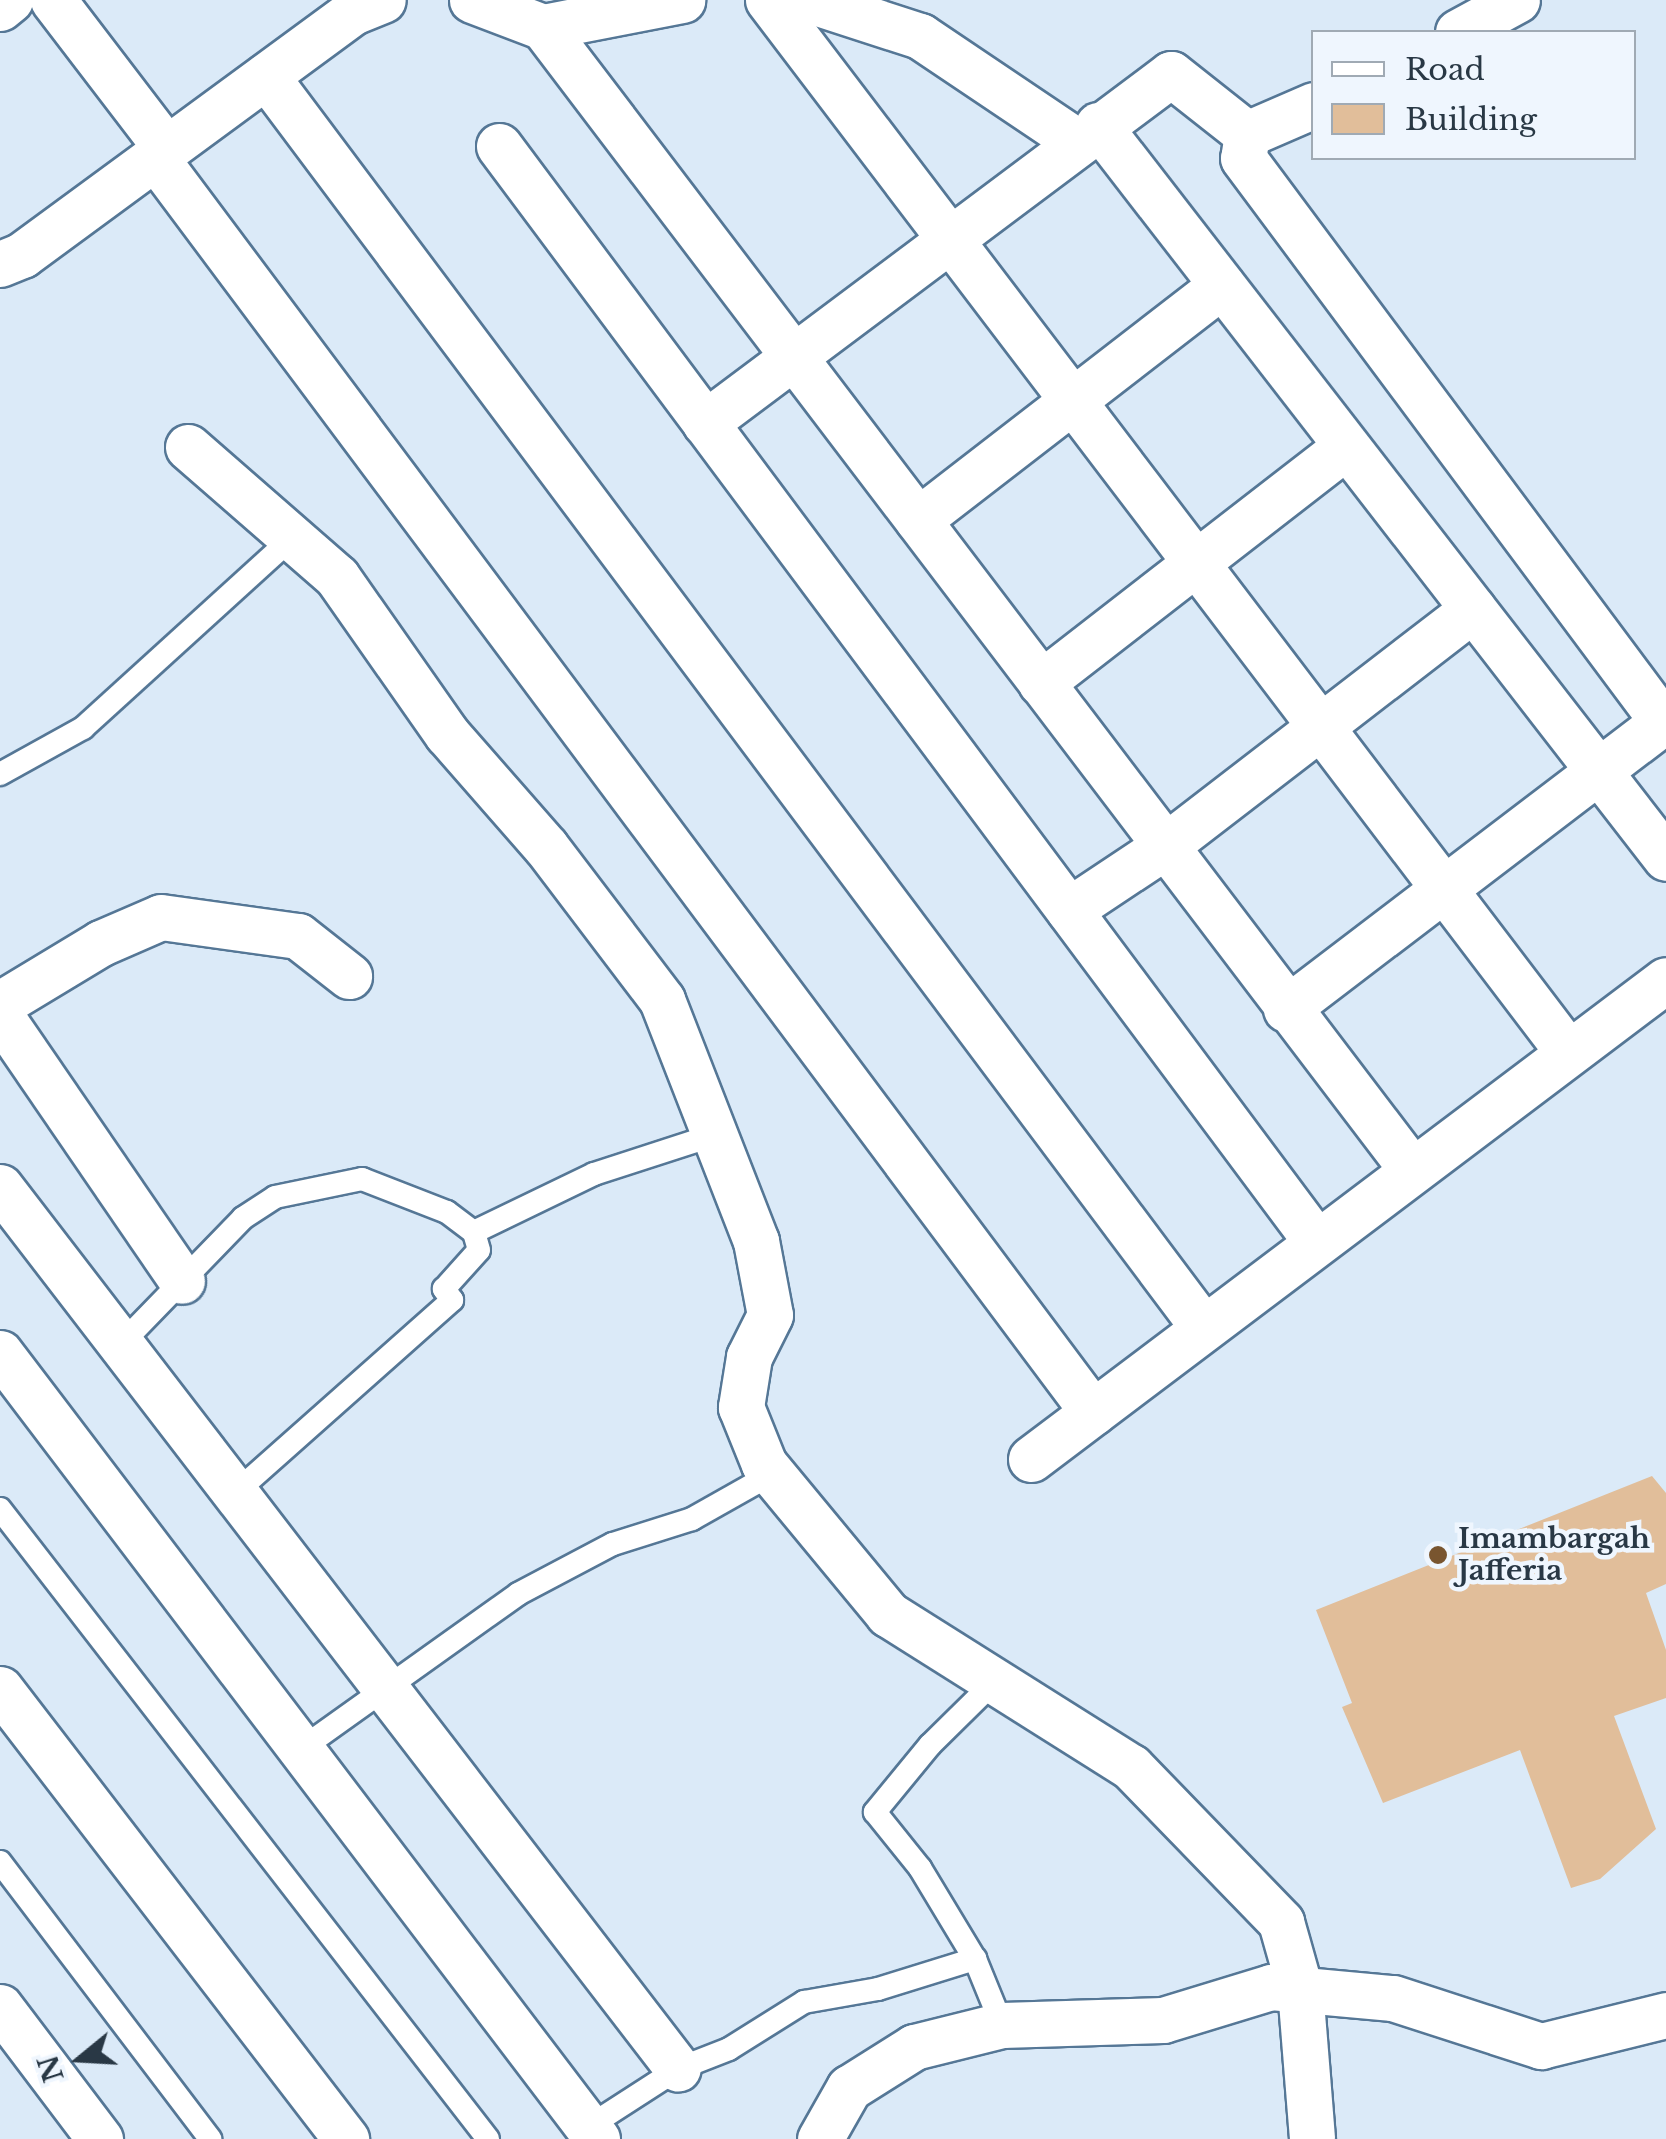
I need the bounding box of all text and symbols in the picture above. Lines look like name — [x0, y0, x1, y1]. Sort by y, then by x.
legend — [1311, 30, 1636, 160]
text: Road — [1405, 51, 1485, 88]
text: Building — [1405, 101, 1537, 138]
place label: Imambargah Jafferia — [1458, 1522, 1650, 1588]
marker: Imambargah Jafferia — [1427, 1544, 1449, 1566]
north arrow — [30, 2009, 130, 2109]
text: N — [30, 2051, 72, 2086]

